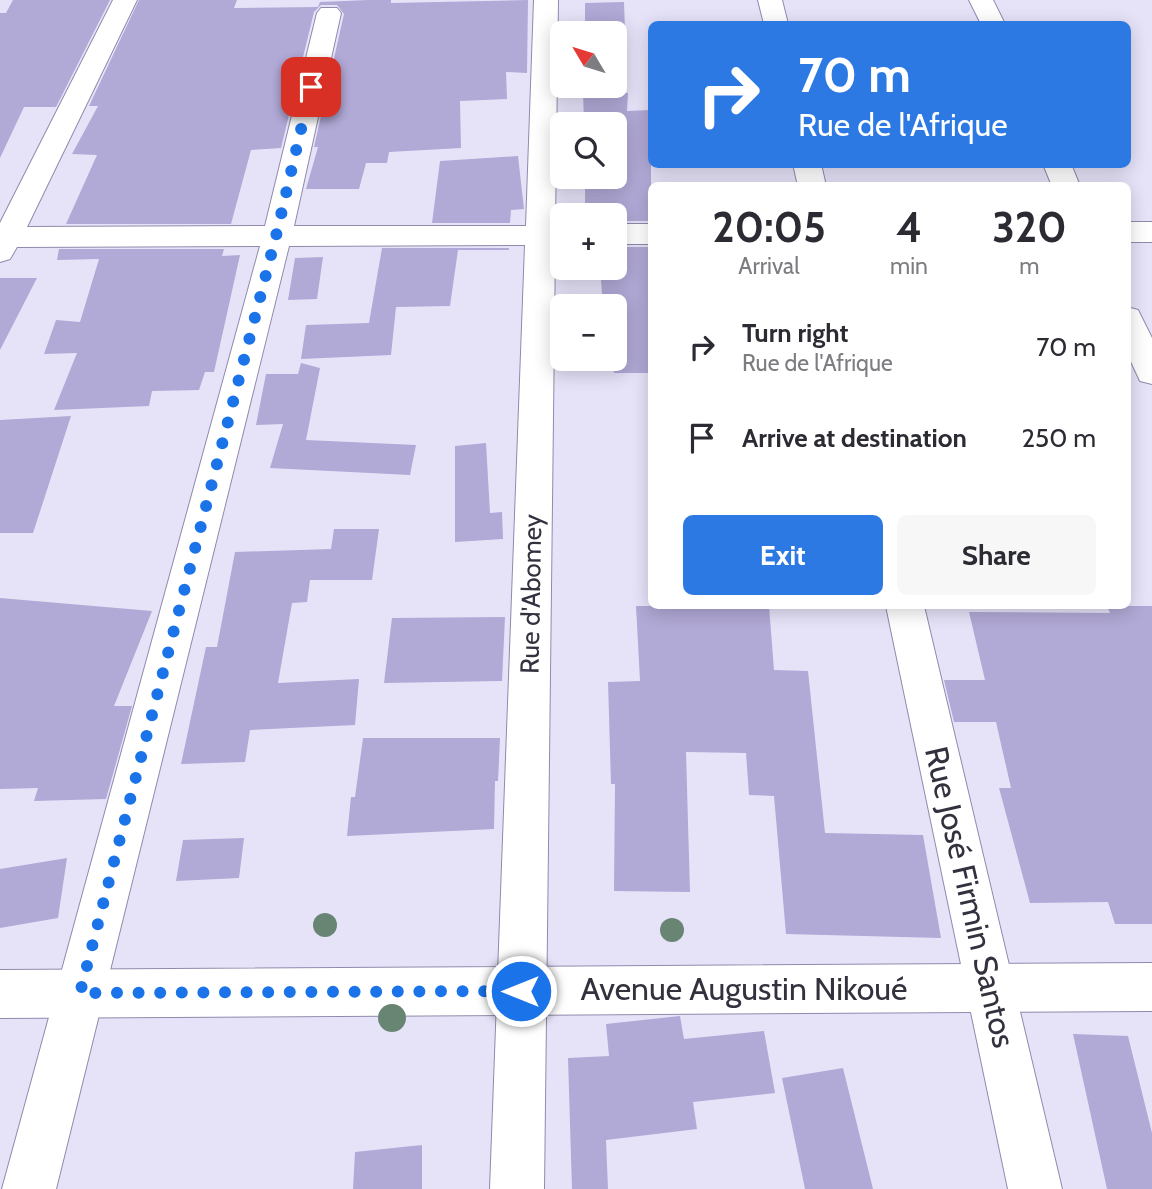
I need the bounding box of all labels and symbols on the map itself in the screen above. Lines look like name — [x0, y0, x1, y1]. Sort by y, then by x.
north arrow — [550, 21, 626, 98]
pin — [281, 57, 341, 117]
street label: Rue d'Abomey — [514, 514, 548, 674]
street label: Rue José Firmin Santos — [917, 742, 1024, 1051]
position arrow — [484, 954, 558, 1028]
street label: Avenue Augustin Nikoué — [581, 969, 907, 1008]

